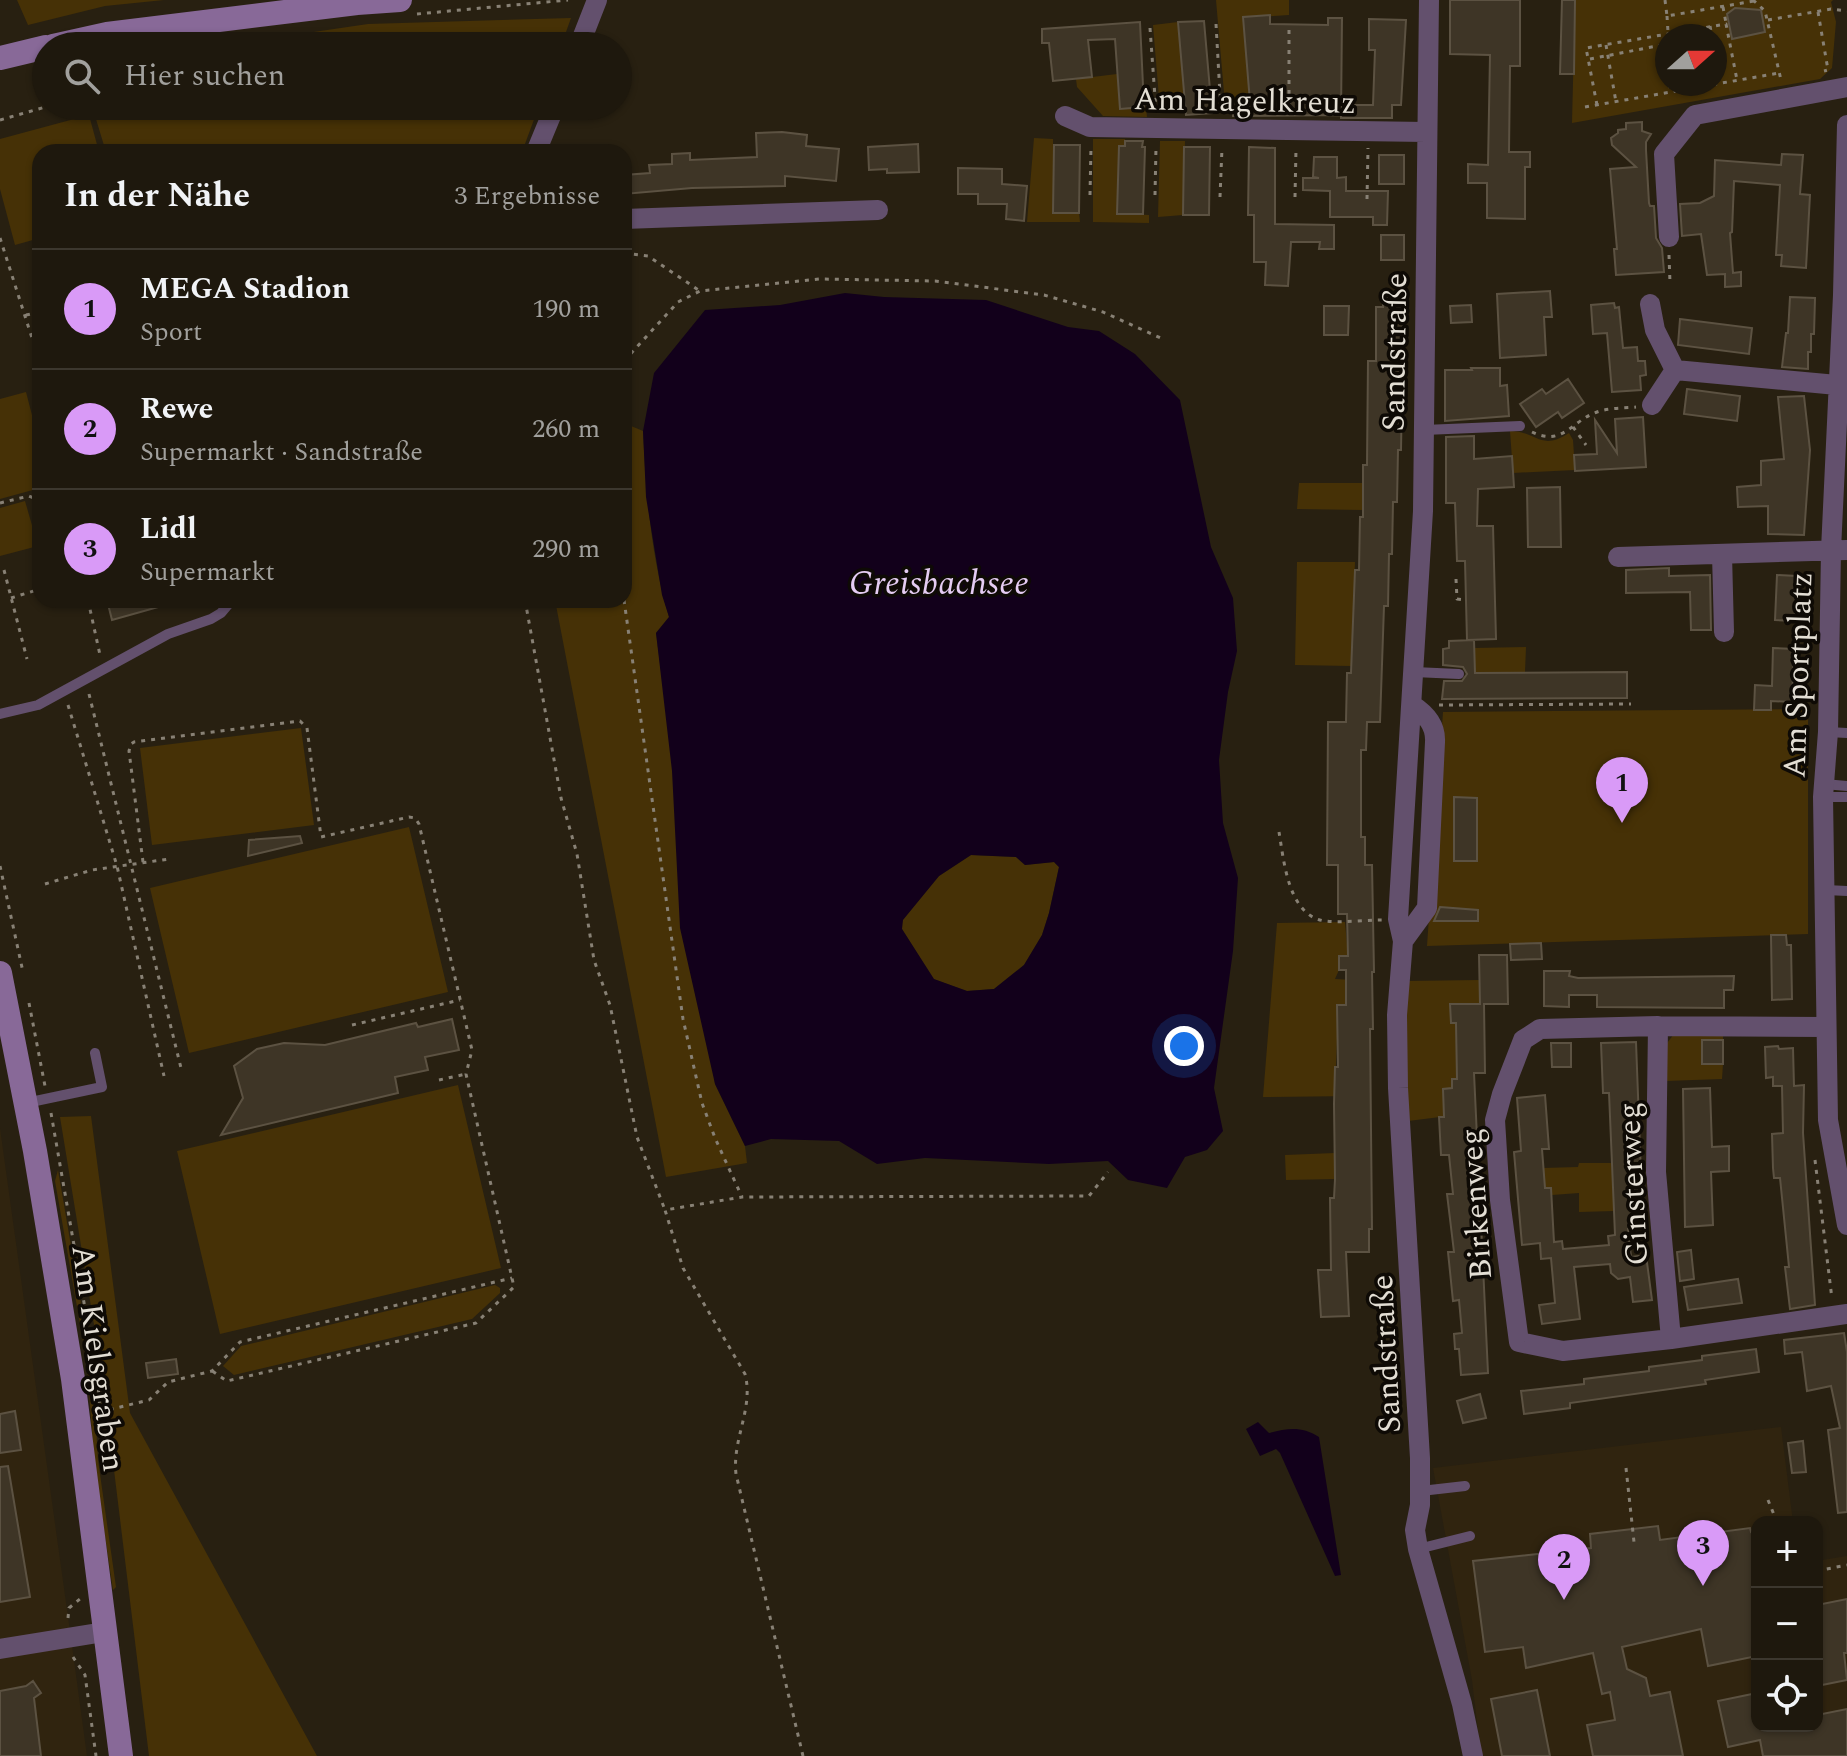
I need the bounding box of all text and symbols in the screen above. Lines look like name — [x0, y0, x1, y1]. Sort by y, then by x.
north arrow — [1655, 24, 1727, 96]
search box — [32, 32, 632, 120]
text: Hier suchen — [124, 53, 285, 99]
icon: search — [60, 54, 104, 98]
street label: Am Hagelkreuz — [1133, 75, 1357, 128]
text: In der Nähe — [64, 170, 250, 222]
text: 3 Ergebnisse — [454, 176, 600, 216]
text: MEGA Stadion — [140, 266, 350, 312]
street label: Sandstraße — [1370, 272, 1421, 432]
text: 1 — [83, 289, 97, 329]
text: 190 m — [532, 289, 600, 329]
text: Sport — [140, 312, 202, 352]
text: Rewe — [140, 386, 213, 432]
text: 2 — [83, 409, 97, 449]
text: 260 m — [532, 409, 600, 449]
text: Supermarkt · Sandstraße — [140, 432, 423, 472]
text: Lidl — [140, 506, 197, 552]
text: 3 — [83, 529, 97, 569]
text: 290 m — [532, 529, 600, 569]
text: Supermarkt — [140, 552, 275, 592]
water label: Greisbachsee — [849, 558, 1029, 610]
street label: Am Sportplatz — [1770, 571, 1827, 779]
pin: 1 — [1596, 757, 1648, 823]
your location — [1164, 1026, 1204, 1066]
street label: Ginsterweg — [1605, 1101, 1662, 1267]
street label: Birkenweg — [1447, 1126, 1506, 1281]
street label: Am Kielsgraben — [57, 1242, 138, 1475]
street label: Sandstraße — [1358, 1274, 1415, 1434]
map controls — [1751, 1516, 1823, 1732]
button: + — [1751, 1516, 1823, 1588]
pin: 3 — [1677, 1520, 1729, 1586]
pin: 2 — [1538, 1534, 1590, 1600]
button: − — [1751, 1588, 1823, 1660]
button: locate — [1751, 1660, 1823, 1732]

